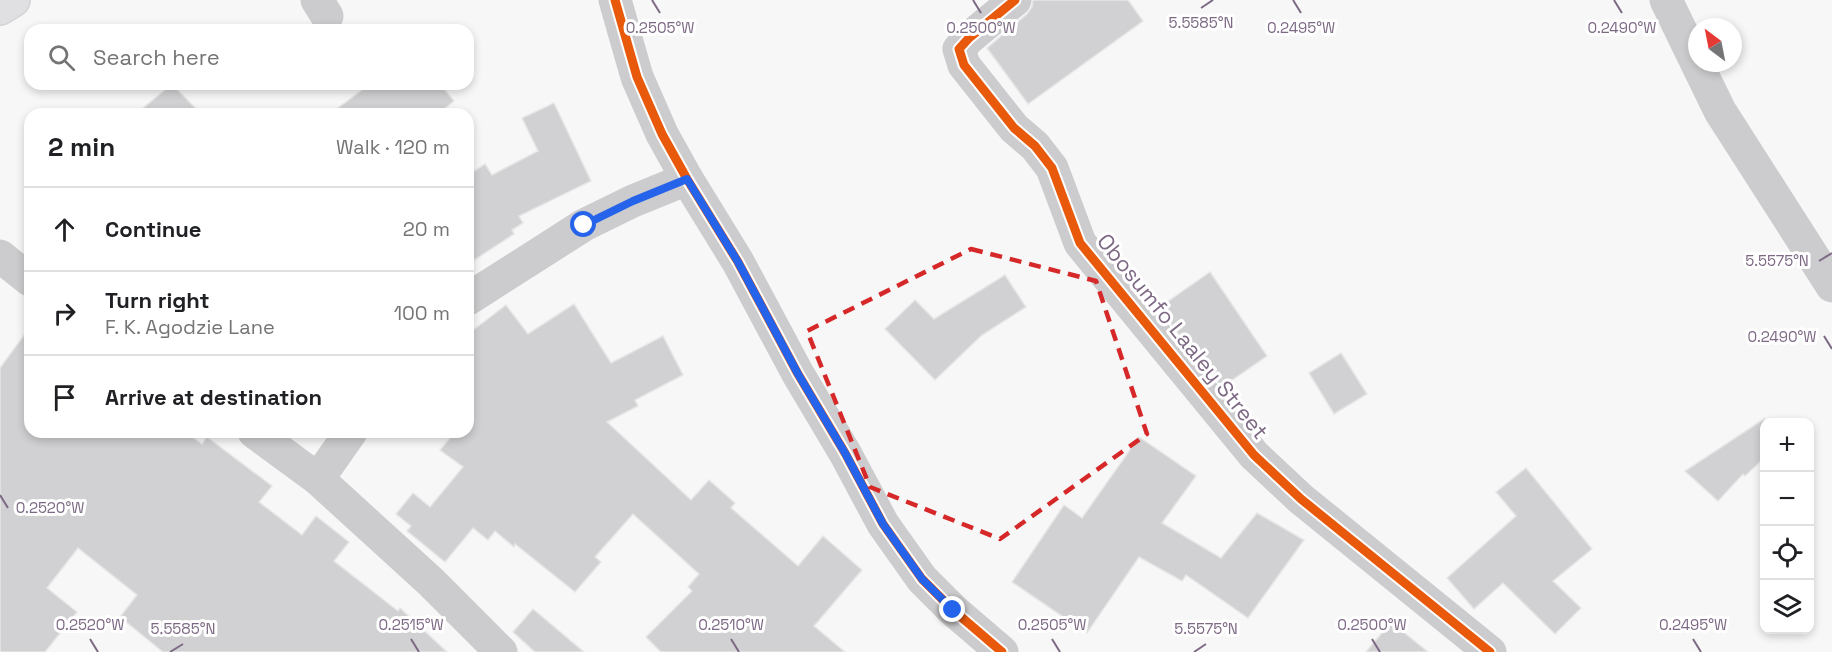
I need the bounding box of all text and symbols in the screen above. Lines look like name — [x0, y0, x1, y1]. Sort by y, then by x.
text: 5.5585°N — [1169, 13, 1233, 32]
text: 0.2505°W — [626, 18, 694, 37]
text: 0.2500°W — [946, 18, 1016, 37]
text: 0.2495°W — [1267, 18, 1335, 37]
text: 0.2490°W — [1588, 18, 1656, 37]
north arrow — [1688, 18, 1742, 72]
search box — [24, 24, 474, 90]
icon: search — [45, 41, 78, 74]
text: Search here — [93, 43, 220, 71]
text: 2 min — [48, 130, 115, 164]
text: Walk · 120 m — [336, 134, 450, 160]
route start — [570, 211, 596, 237]
icon: ahead — [48, 213, 81, 246]
text: Continue — [105, 215, 201, 243]
text: 20 m — [403, 216, 450, 242]
street label: Obosumfo Laaley Street — [1091, 227, 1275, 445]
text: 5.5575°N — [1745, 251, 1809, 270]
text: Turn right — [105, 286, 210, 314]
icon: right — [48, 297, 81, 330]
text: 100 m — [394, 300, 450, 326]
text: F. K. Agodzie Lane — [105, 314, 275, 340]
text: 0.2490°W — [1748, 327, 1816, 346]
icon: arrive — [48, 381, 81, 414]
text: Arrive at destination — [105, 383, 322, 411]
map controls — [1760, 418, 1814, 634]
button: + — [1760, 418, 1814, 472]
button: − — [1760, 472, 1814, 526]
text: 0.2520°W — [16, 498, 84, 517]
button: locate — [1760, 526, 1814, 580]
button: layers — [1760, 580, 1814, 634]
route end — [939, 596, 965, 622]
text: 0.2520°W — [56, 615, 124, 634]
text: 0.2515°W — [378, 615, 444, 634]
text: 0.2510°W — [698, 615, 764, 634]
text: 0.2505°W — [1018, 615, 1086, 634]
text: 0.2500°W — [1337, 615, 1407, 634]
text: 0.2495°W — [1659, 615, 1727, 634]
text: 5.5585°N — [151, 619, 215, 638]
text: 5.5575°N — [1174, 619, 1238, 638]

